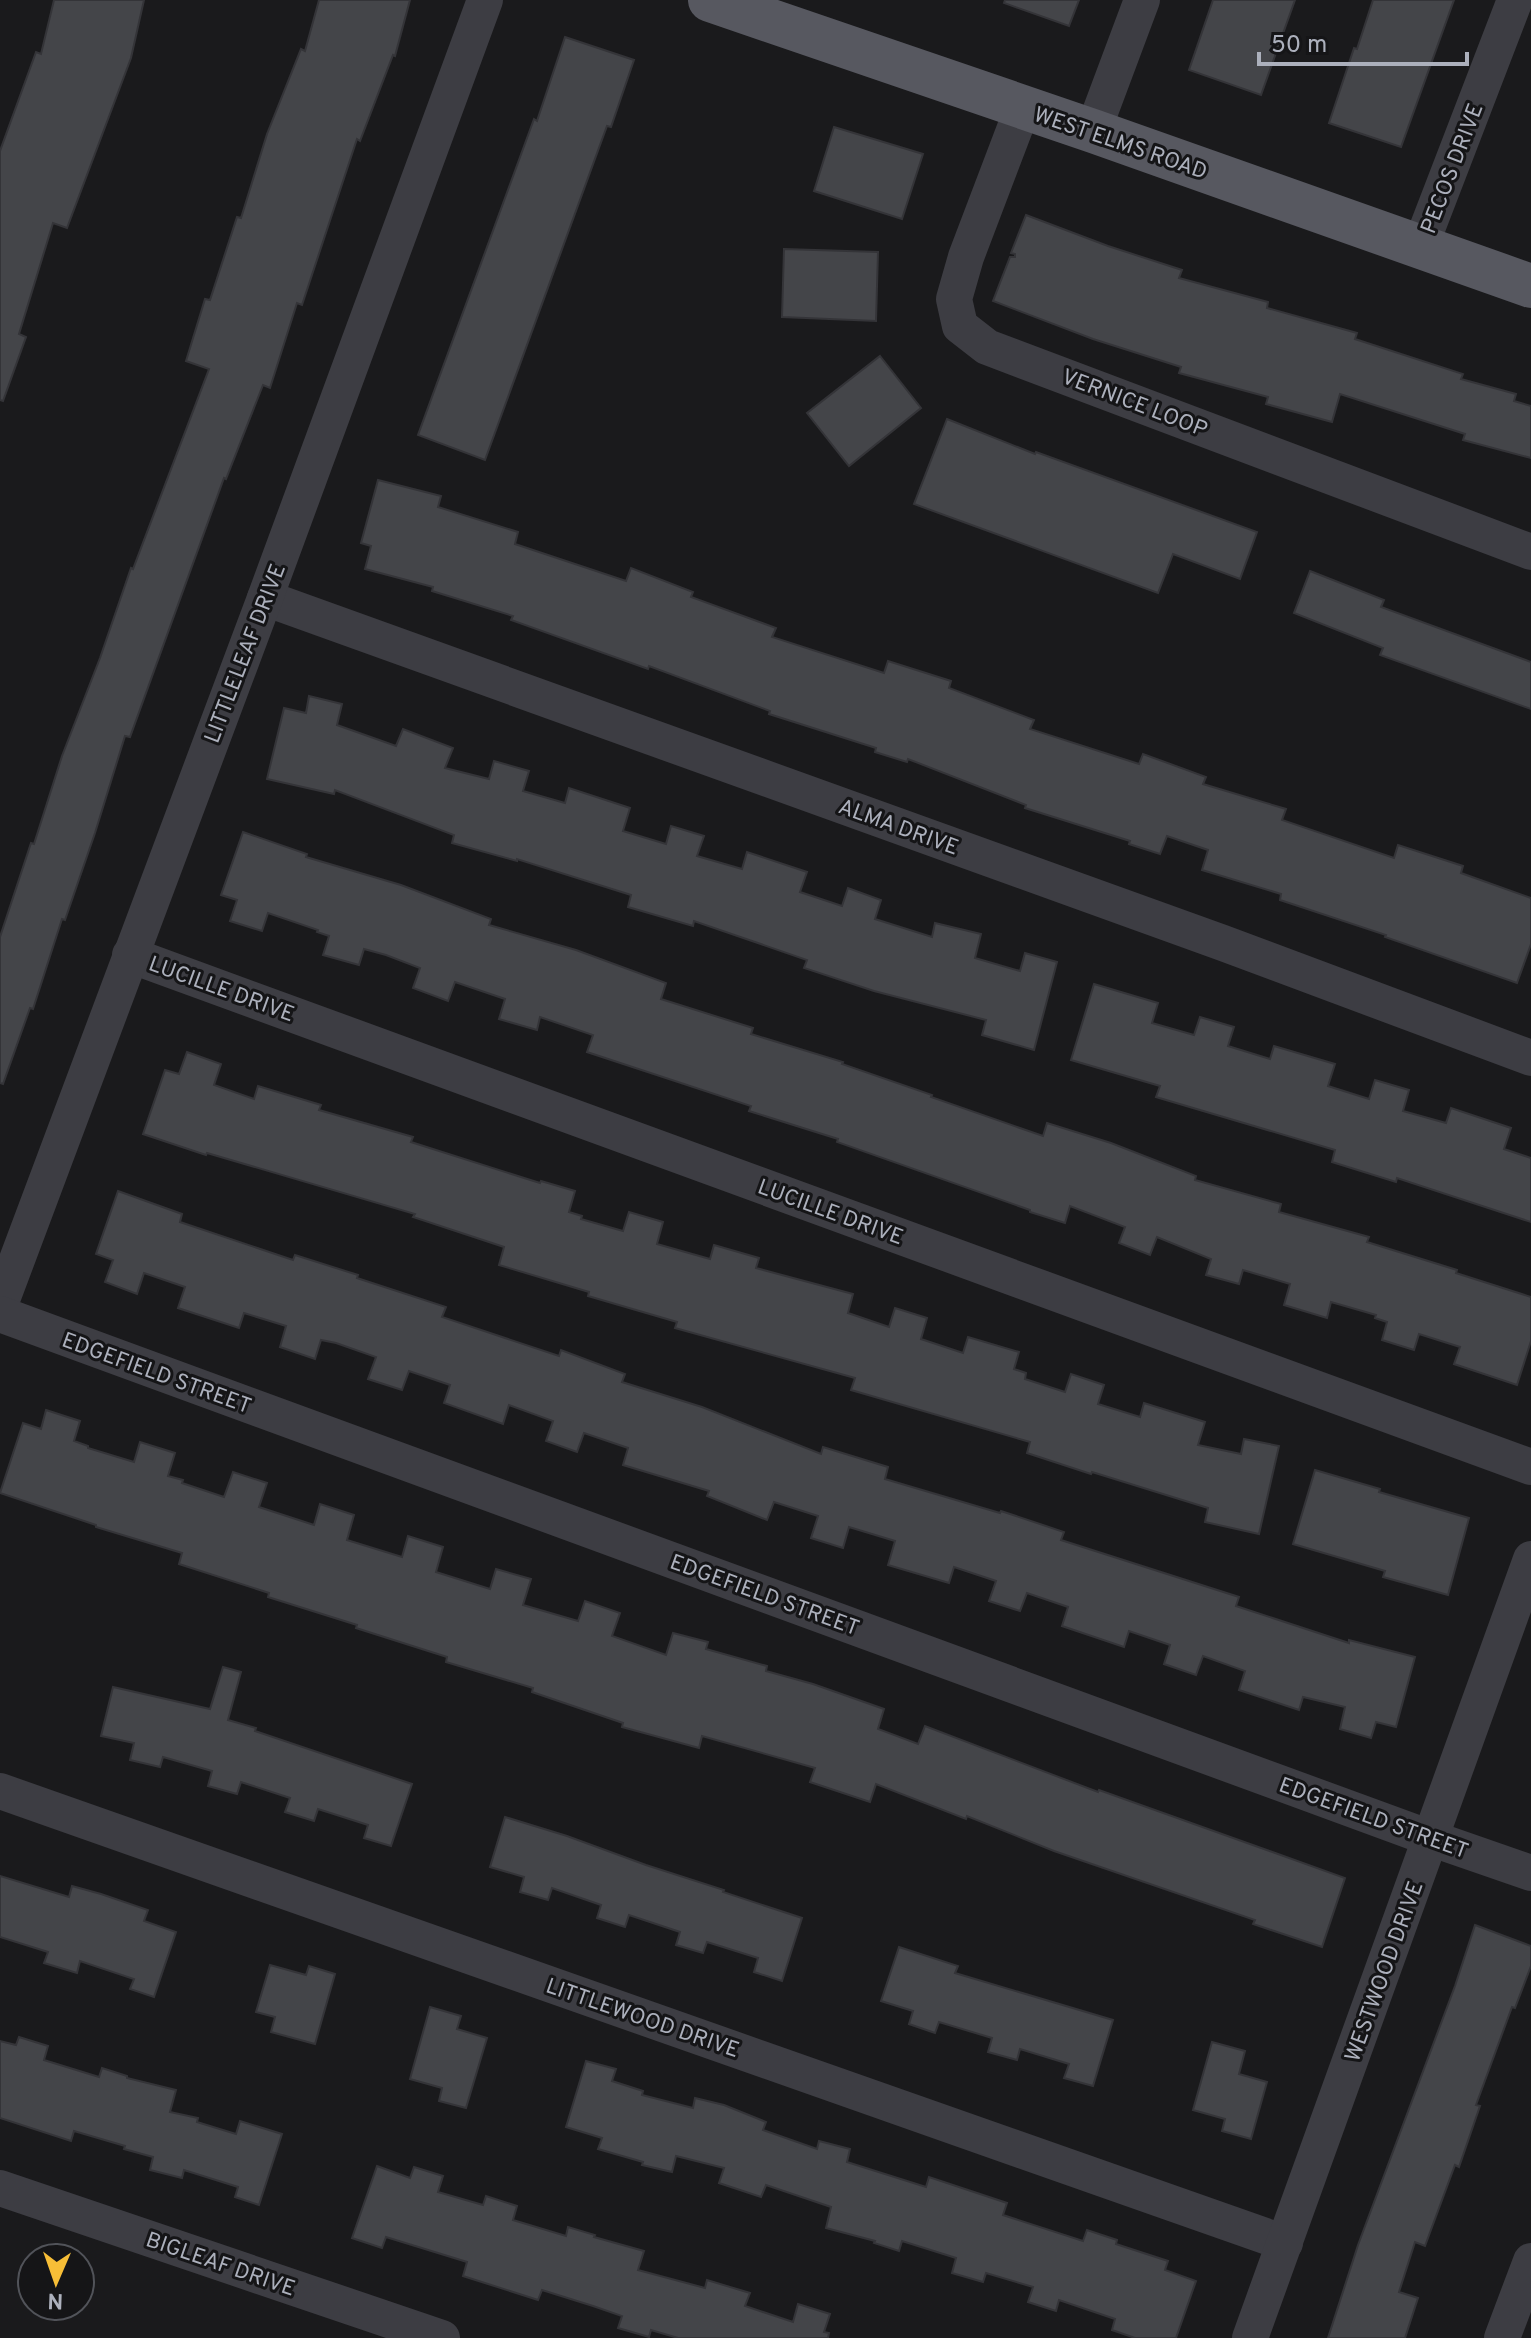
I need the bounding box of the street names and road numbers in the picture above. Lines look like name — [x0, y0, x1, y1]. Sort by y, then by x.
street label: PECOS DRIVE — [1416, 100, 1491, 238]
street label: WEST ELMS ROAD — [1030, 102, 1210, 187]
street label: VERNICE LOOP — [1057, 364, 1211, 445]
street label: LITTLELEAF DRIVE — [200, 560, 293, 747]
street label: ALMA DRIVE — [834, 794, 962, 863]
street label: LUCILLE DRIVE — [145, 951, 298, 1029]
street label: LUCILLE DRIVE — [754, 1174, 907, 1252]
street label: EDGEFIELD STREET — [58, 1328, 254, 1421]
street label: EDGEFIELD STREET — [666, 1550, 862, 1643]
street label: EDGEFIELD STREET — [1275, 1773, 1471, 1866]
street label: WESTWOOD DRIVE — [1340, 1878, 1431, 2066]
street label: LITTLEWOOD DRIVE — [542, 1974, 743, 2065]
street label: BIGLEAF DRIVE — [142, 2227, 298, 2304]

